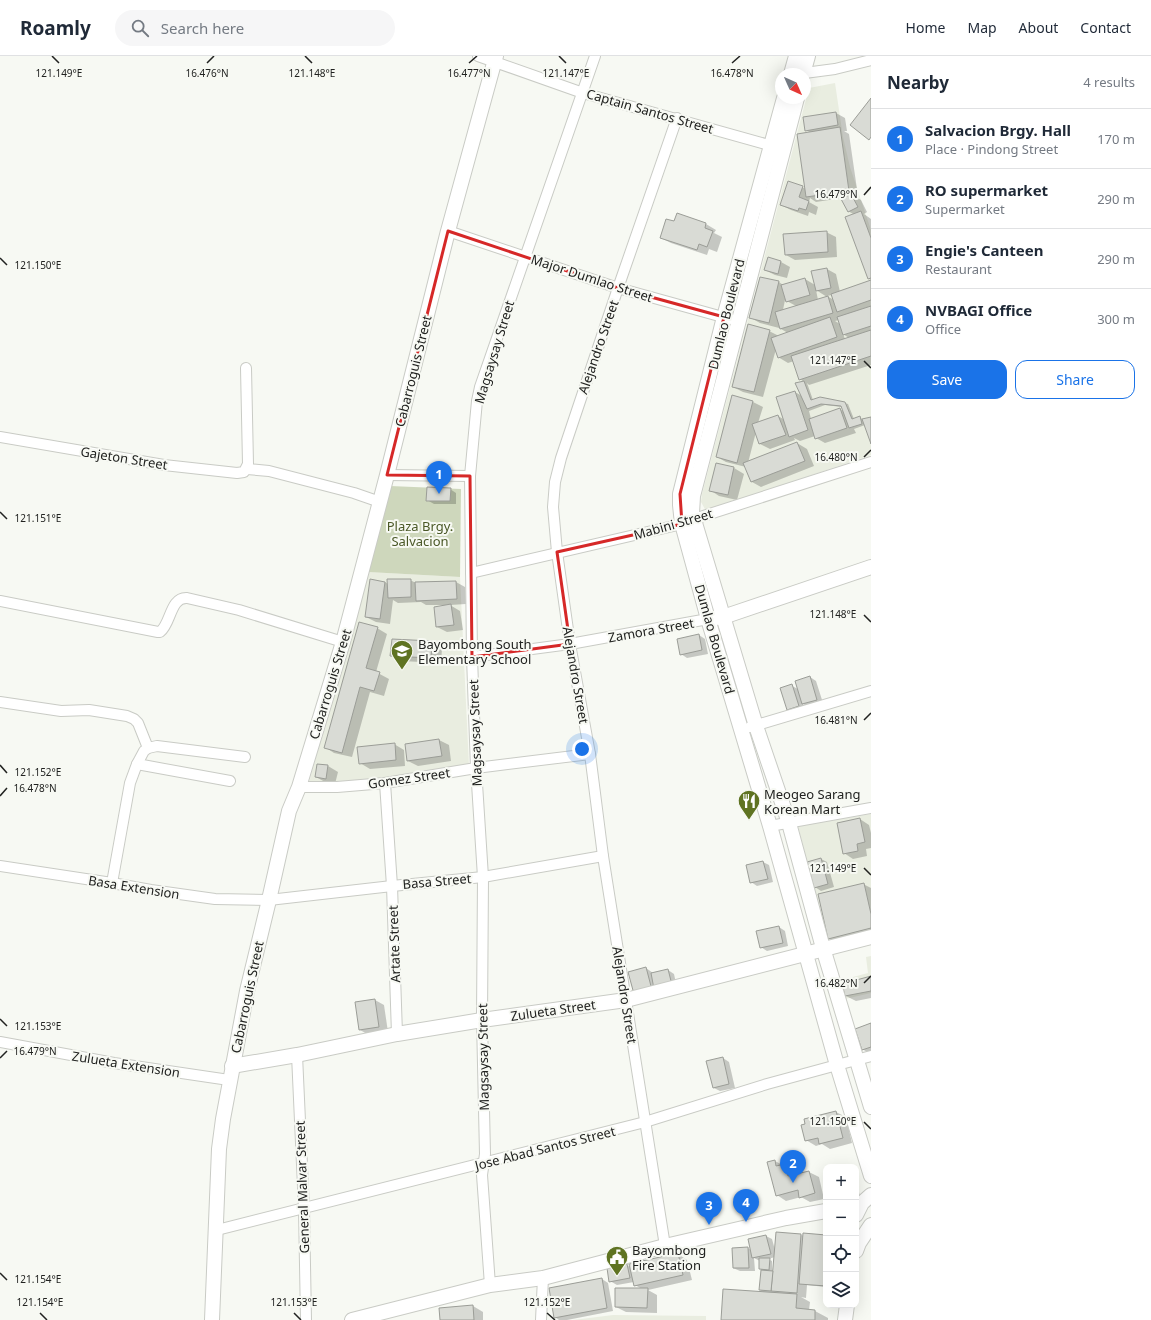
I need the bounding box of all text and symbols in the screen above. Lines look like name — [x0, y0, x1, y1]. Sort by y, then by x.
search box — [115, 10, 395, 46]
text: Roamly — [20, 15, 91, 41]
icon: search — [129, 17, 151, 39]
text: Search here — [161, 18, 244, 38]
text: Home — [906, 18, 945, 37]
text: Map — [967, 18, 997, 37]
text: About — [1019, 18, 1058, 37]
text: Contact — [1080, 18, 1131, 37]
text: 121.149°E — [36, 66, 82, 80]
text: 16.476°N — [185, 66, 229, 80]
text: 121.148°E — [289, 66, 335, 80]
text: 16.477°N — [447, 66, 491, 80]
text: 121.147°E — [543, 66, 589, 80]
text: 16.478°N — [710, 66, 754, 80]
north arrow — [775, 68, 811, 104]
text: Nearby — [887, 71, 949, 94]
text: 4 results — [1083, 73, 1135, 91]
street label: Captain Santos Street — [584, 84, 716, 138]
text: Salvacion Brgy. Hall — [925, 120, 1071, 140]
text: 1 — [896, 130, 904, 148]
text: 170 m — [1097, 130, 1135, 148]
text: Place · Pindong Street — [925, 140, 1058, 158]
text: RO supermarket — [925, 180, 1048, 200]
text: 16.479°N — [814, 187, 858, 201]
text: 2 — [896, 190, 904, 208]
text: 290 m — [1097, 190, 1135, 208]
text: Supermarket — [925, 200, 1005, 218]
text: Engie's Canteen — [925, 240, 1043, 260]
street label: Major Dumlao Street — [529, 250, 655, 306]
text: 3 — [896, 250, 904, 268]
text: 290 m — [1097, 250, 1135, 268]
street label: Dumlao Boulevard — [704, 257, 748, 371]
text: 121.150°E — [15, 258, 61, 272]
text: Restaurant — [925, 260, 992, 278]
street label: Alejandro Street — [573, 297, 623, 396]
street label: Magsaysay Street — [470, 298, 518, 406]
text: NVBAGI Office — [925, 300, 1032, 320]
text: 4 — [896, 310, 904, 328]
text: 300 m — [1097, 310, 1135, 328]
street label: Cabarroguis Street — [390, 313, 436, 429]
text: Office — [925, 320, 961, 338]
text: 121.147°E — [810, 353, 856, 367]
button: Save — [887, 360, 1007, 399]
button: Share — [1015, 360, 1135, 399]
street label: Gajeton Street — [79, 442, 169, 474]
text: 16.480°N — [814, 450, 858, 464]
pin: 1 — [426, 461, 452, 494]
street label: Mabini Street — [631, 504, 715, 544]
text: 121.151°E — [15, 511, 61, 525]
park label: Plaza Brgy. Salvacion — [387, 517, 453, 550]
street label: Dumlao Boulevard — [691, 582, 739, 696]
text: 121.148°E — [810, 607, 856, 621]
street label: Zamora Street — [607, 614, 696, 646]
street label: Alejandro Street — [559, 625, 593, 725]
street label: Cabarroguis Street — [305, 626, 355, 741]
place label: Bayombong South Elementary School — [418, 635, 531, 668]
school or university icon: Bayombong South Elementary School — [389, 638, 415, 671]
street label: Magsaysay Street — [464, 679, 486, 787]
text: 16.481°N — [814, 713, 858, 727]
your location — [572, 739, 592, 759]
street label: Gomez Street — [367, 763, 451, 793]
text: 121.152°E — [15, 765, 61, 779]
text: 16.478°N — [13, 781, 57, 795]
place label: Meogeo Sarang Korean Mart — [764, 785, 860, 818]
restaurant icon: Meogeo Sarang Korean Mart — [736, 788, 762, 821]
text: 121.149°E — [810, 861, 856, 875]
street label: Basa Street — [402, 869, 472, 893]
street label: Basa Extension — [87, 871, 181, 903]
street label: Artate Street — [384, 905, 404, 983]
street label: Cabarroguis Street — [226, 939, 268, 1055]
street label: Alejandro Street — [608, 945, 642, 1045]
text: 16.482°N — [814, 976, 858, 990]
street label: Zulueta Street — [509, 995, 597, 1025]
street label: Magsaysay Street — [473, 1003, 493, 1111]
text: 121.153°E — [15, 1019, 61, 1033]
text: 16.479°N — [13, 1044, 57, 1058]
street label: Zulueta Extension — [71, 1047, 181, 1081]
text: 121.150°E — [810, 1114, 856, 1128]
street label: General Malvar Street — [291, 1120, 313, 1254]
street label: Jose Abad Santos Street — [471, 1122, 617, 1175]
pin: 2 — [780, 1150, 806, 1183]
map controls — [823, 1164, 859, 1308]
button: + — [823, 1164, 859, 1200]
pin: 4 — [733, 1189, 759, 1222]
pin: 3 — [696, 1192, 722, 1225]
button: − — [823, 1200, 859, 1236]
button: locate — [823, 1236, 859, 1272]
place label: Bayombong Fire Station — [632, 1241, 706, 1274]
public building icon: Bayombong Fire Station — [604, 1244, 630, 1277]
text: 121.154°E — [15, 1272, 61, 1286]
button: layers — [823, 1272, 859, 1308]
text: 121.154°E — [17, 1295, 63, 1309]
text: 121.153°E — [271, 1295, 317, 1309]
text: 121.152°E — [524, 1295, 570, 1309]

